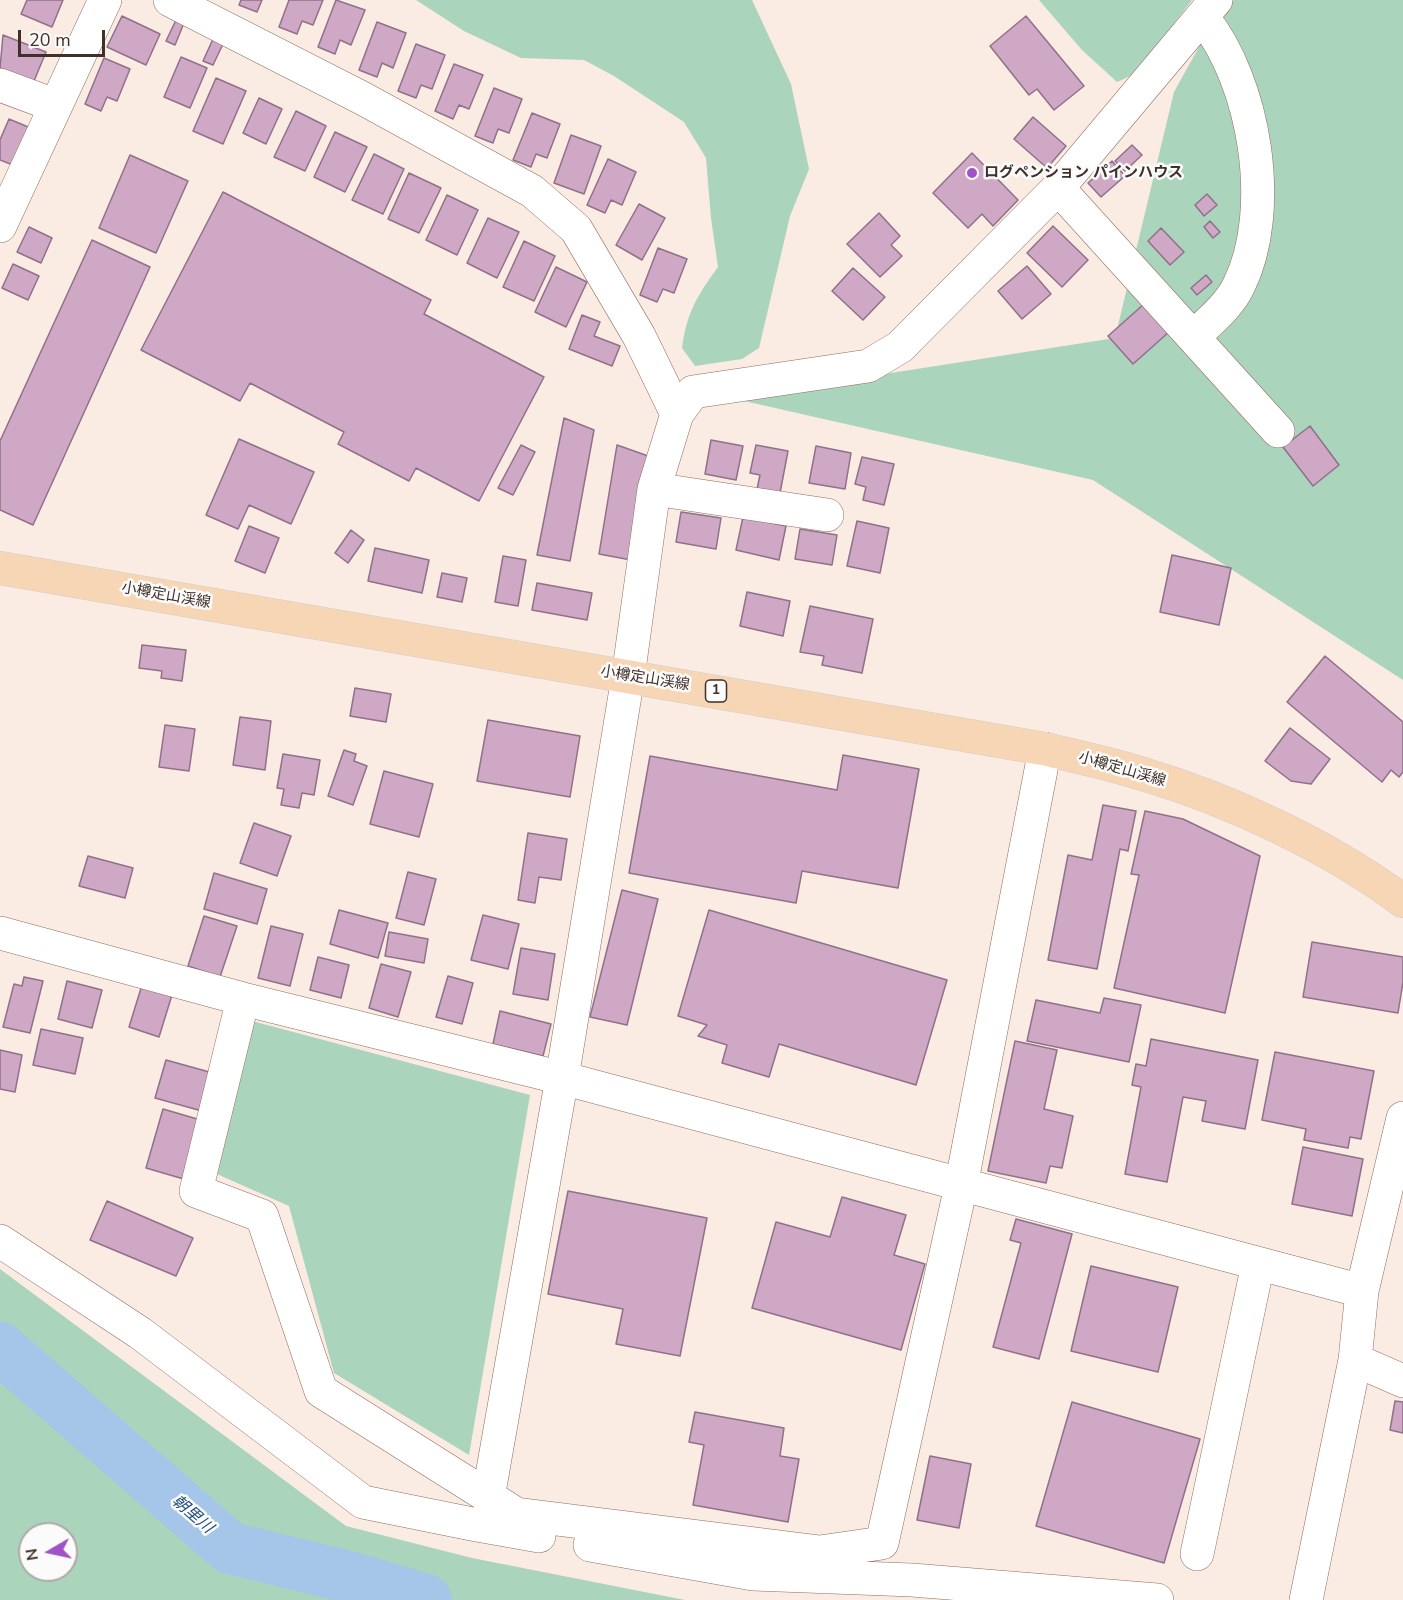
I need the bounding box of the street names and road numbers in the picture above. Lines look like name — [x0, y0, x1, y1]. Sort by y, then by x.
street label: 小樽定山渓線 — [120, 579, 212, 613]
street label: 小樽定山渓線 — [599, 663, 691, 695]
road number: 1 — [706, 680, 726, 702]
street label: 小樽定山渓線 — [1076, 749, 1168, 791]

